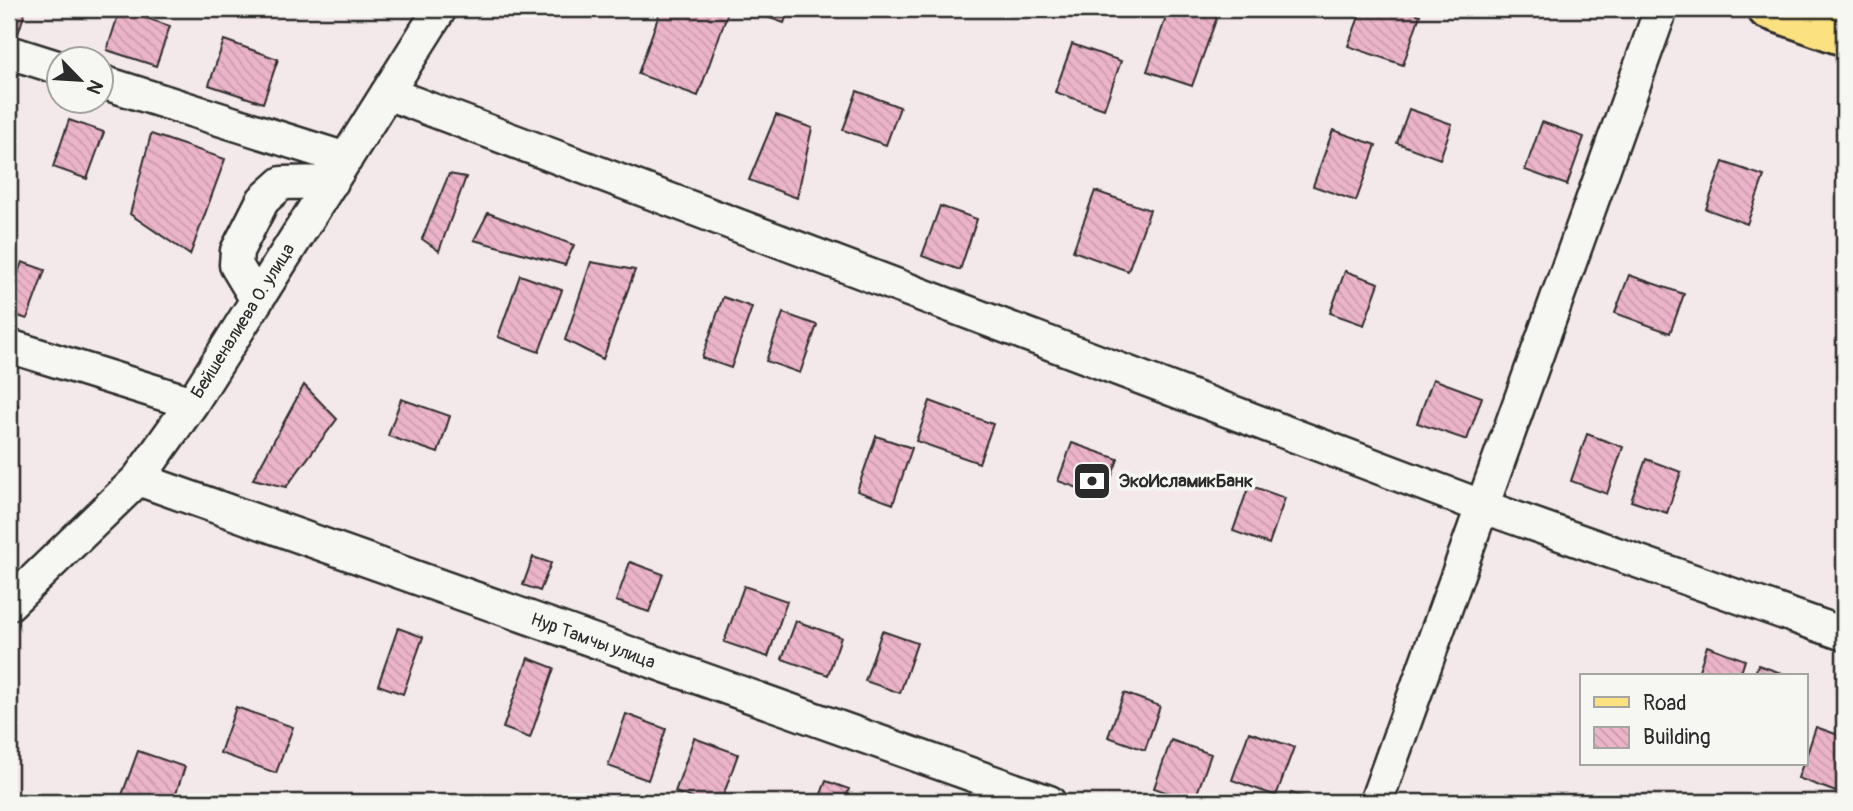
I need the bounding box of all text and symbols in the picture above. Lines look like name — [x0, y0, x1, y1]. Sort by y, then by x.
north arrow — [46, 46, 116, 116]
text: N — [81, 76, 108, 98]
street label: Бейшеналиева О. улица — [186, 239, 300, 403]
bank icon: ЭкоИсламикБанк — [1071, 460, 1113, 502]
place label: ЭкоИсламикБанк — [1119, 470, 1253, 493]
street label: Нур Тамчы улица — [527, 608, 659, 674]
legend — [1580, 674, 1808, 766]
text: Road — [1643, 690, 1687, 717]
text: Building — [1643, 724, 1710, 751]

